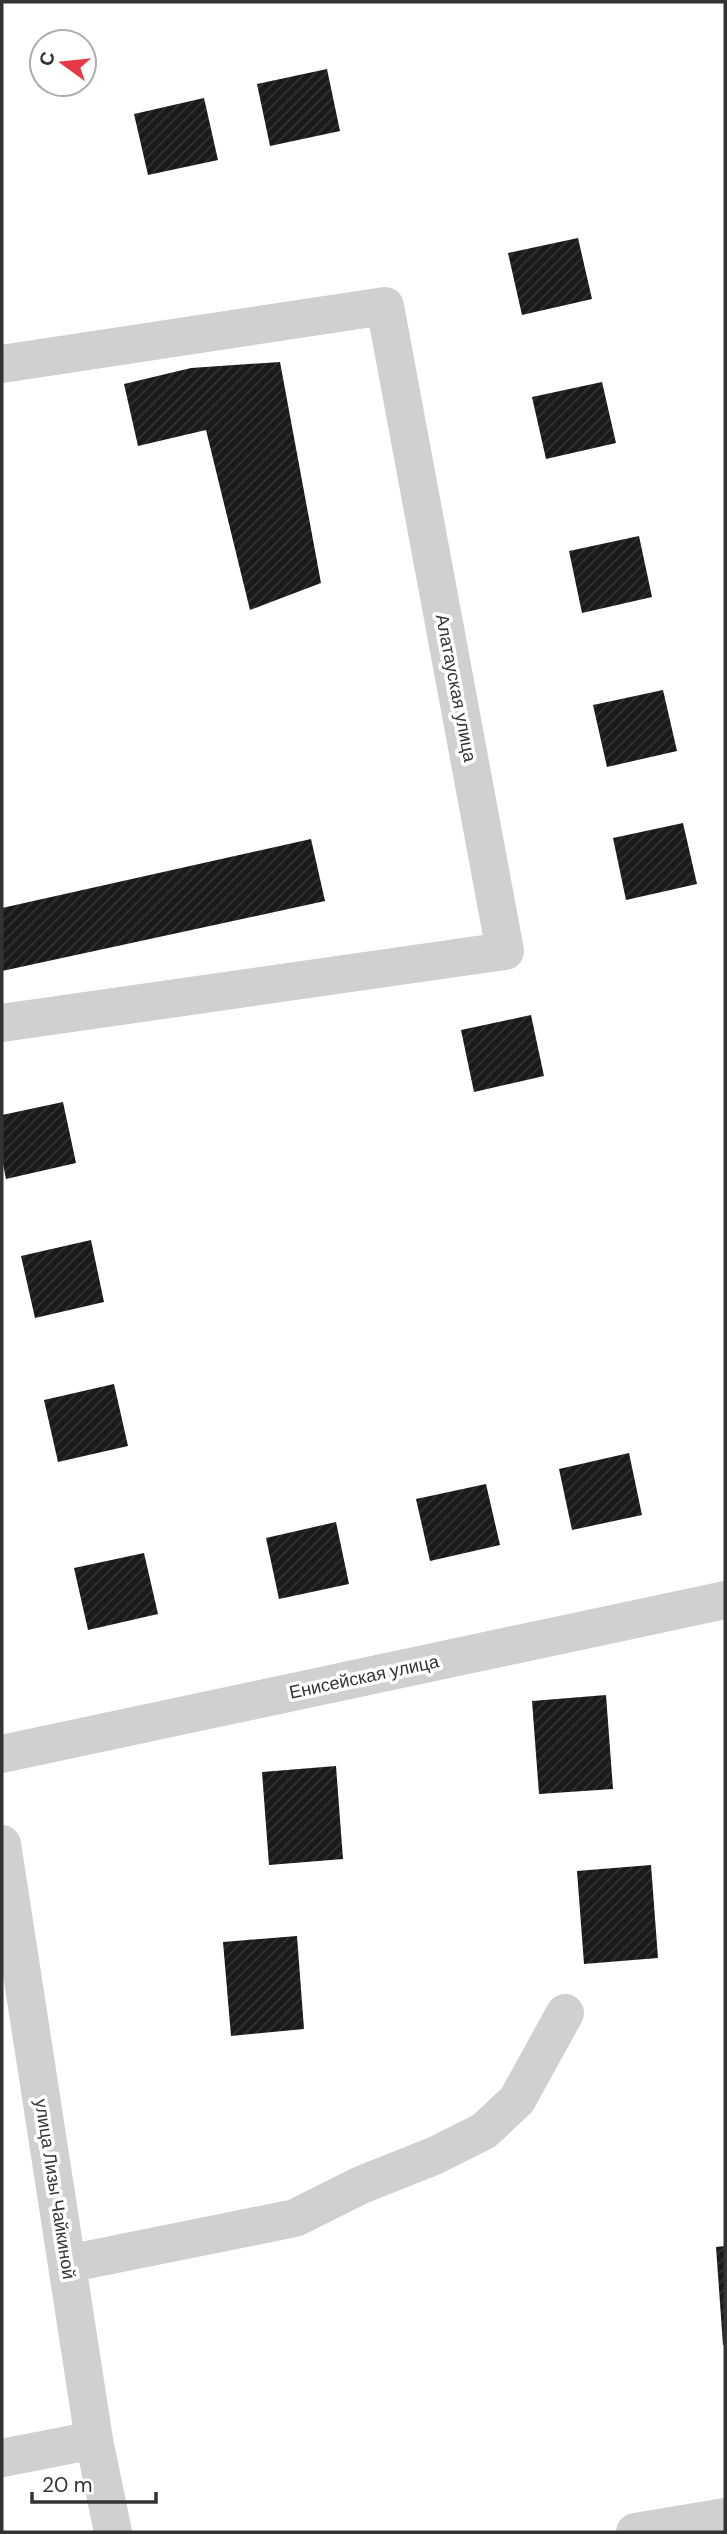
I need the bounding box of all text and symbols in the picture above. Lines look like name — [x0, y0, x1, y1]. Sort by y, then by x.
north arrow — [28, 28, 98, 98]
text: С — [33, 49, 61, 69]
street label: Алатауская улица — [430, 612, 482, 765]
street label: Енисейская улица — [287, 1649, 442, 1705]
street label: улица Лизы Чайкиной — [29, 2097, 81, 2281]
scale bar — [32, 2460, 156, 2504]
text: 20 m — [42, 2471, 93, 2499]

